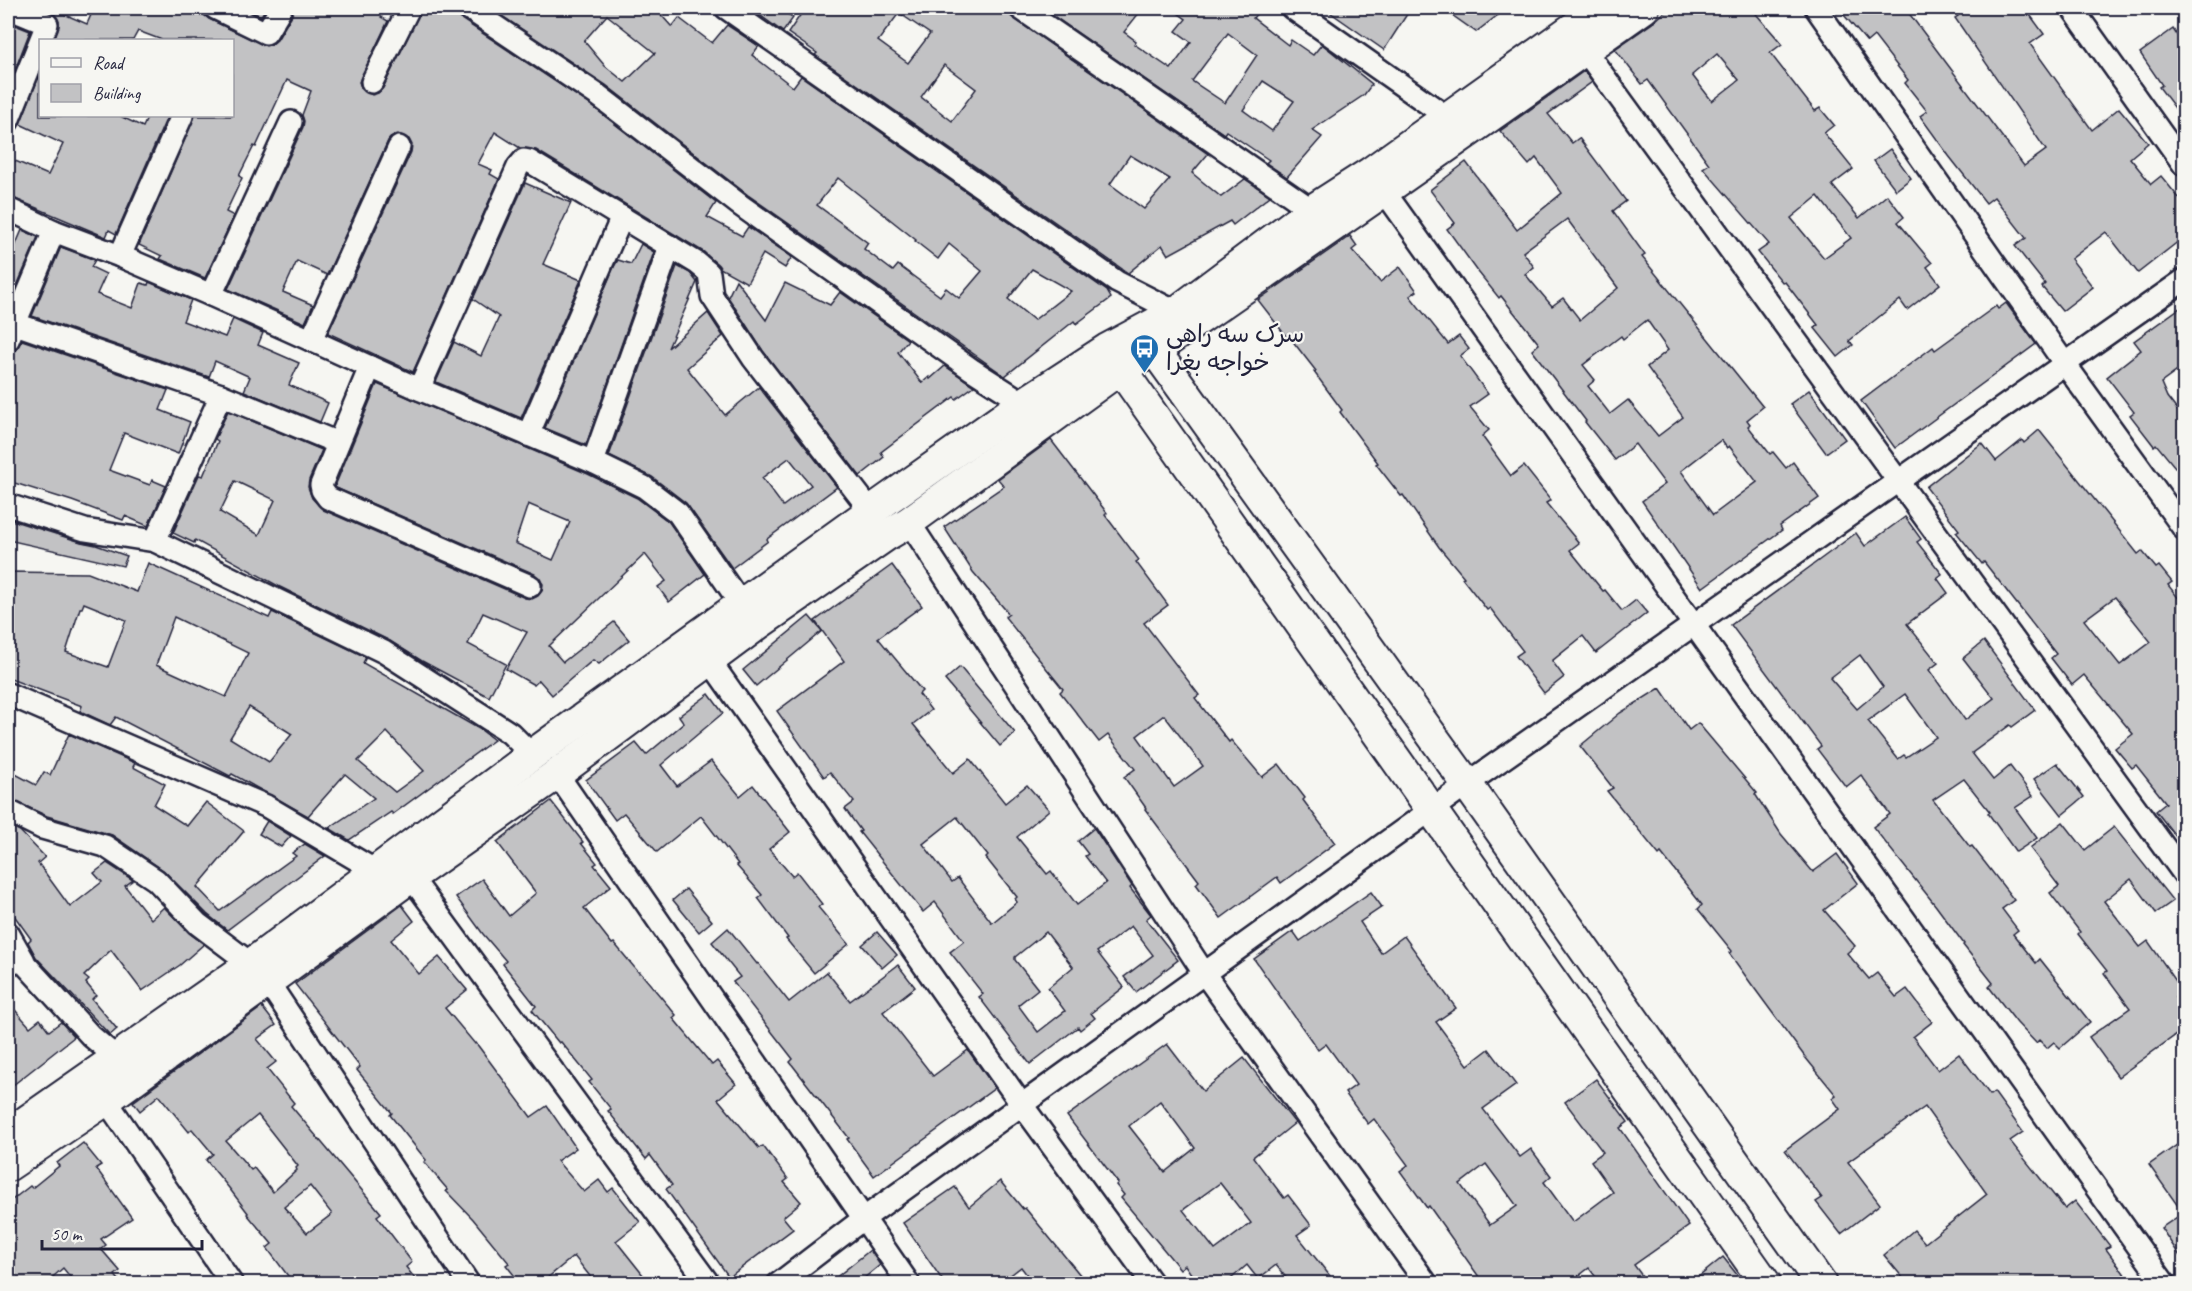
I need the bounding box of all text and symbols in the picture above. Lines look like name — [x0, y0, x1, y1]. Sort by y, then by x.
legend — [39, 39, 234, 117]
text: Road — [93, 52, 126, 74]
text: Building — [93, 82, 142, 104]
place label: سرک سه راهی خواجه بغرا — [1166, 319, 1304, 377]
bus stop icon: سرک سه راهی خواجه بغرا — [1129, 332, 1161, 374]
scale bar — [42, 1213, 202, 1251]
text: 50 m — [51, 1223, 84, 1245]

